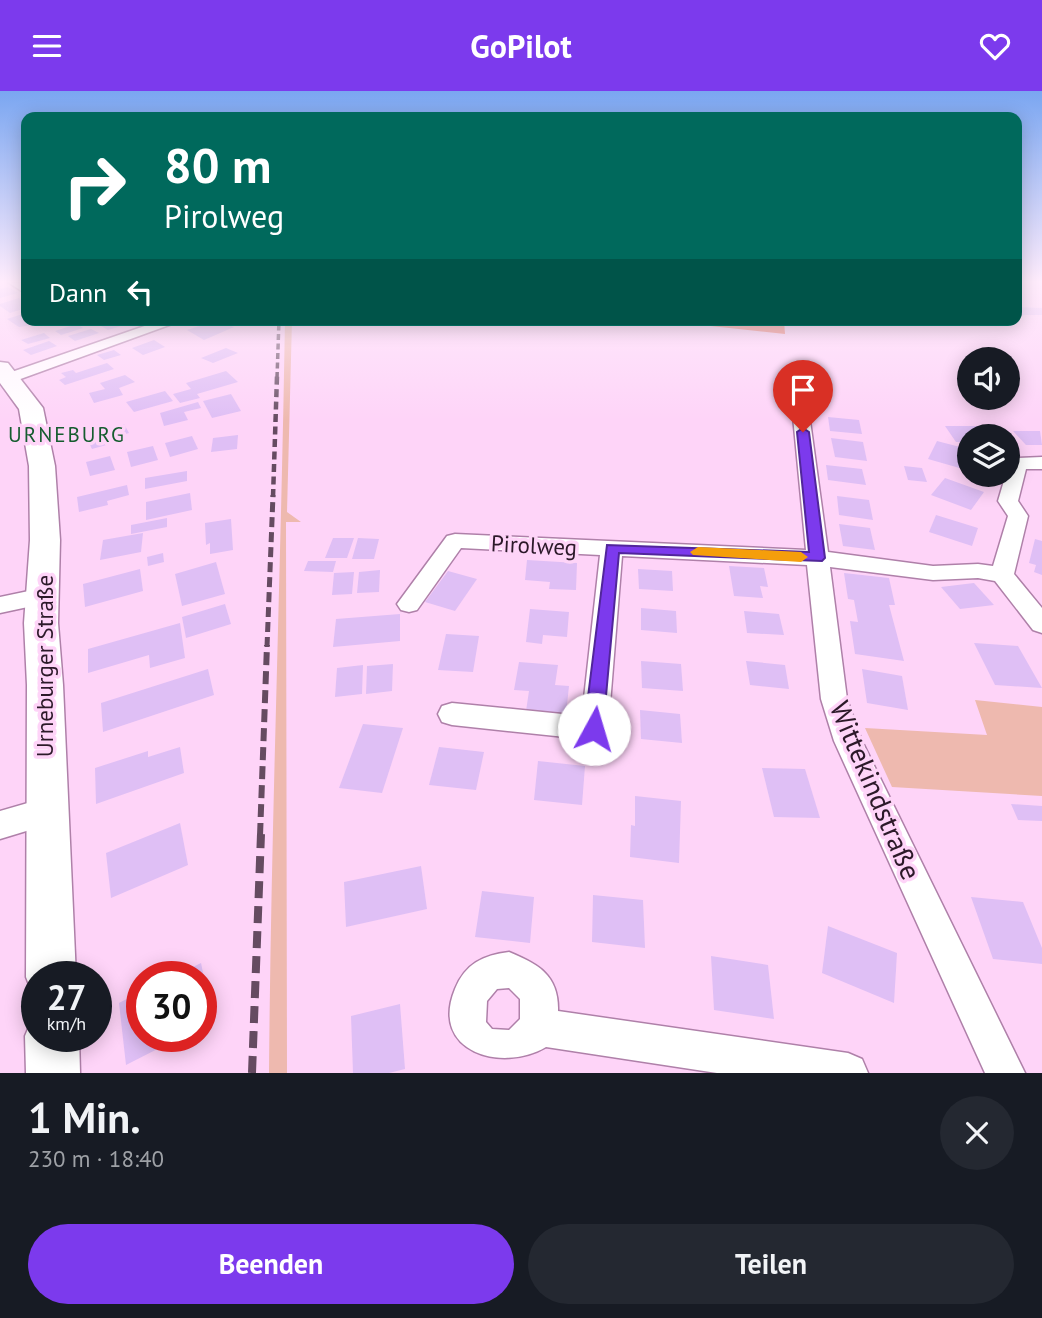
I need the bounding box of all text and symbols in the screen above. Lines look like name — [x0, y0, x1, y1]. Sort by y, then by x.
text: GoPilot — [470, 25, 572, 67]
icon: menu — [28, 27, 66, 65]
icon: heart — [976, 27, 1014, 65]
text: 80 m — [164, 133, 271, 197]
icon: right — [49, 140, 140, 231]
text: Pirolweg — [164, 195, 284, 237]
icon: left — [121, 273, 159, 311]
text: Dann — [49, 276, 107, 309]
map controls — [957, 347, 1020, 487]
button: sound — [957, 347, 1020, 410]
pin — [773, 360, 833, 432]
icon: arrive — [784, 371, 822, 409]
district label: URNEBURG — [8, 421, 126, 448]
button: layers — [957, 424, 1020, 487]
street label: Pirolweg — [490, 528, 578, 562]
street label: Urneburger Straße — [30, 575, 59, 757]
position arrow — [557, 692, 631, 766]
street label: Wittekindstraße — [822, 695, 930, 885]
speed limit sign: 30 — [126, 961, 217, 1052]
text: 27 — [47, 974, 86, 1020]
text: km/h — [47, 1012, 86, 1035]
text: 1 Min. — [28, 1090, 141, 1145]
button: close — [940, 1096, 1014, 1170]
text: 230 m · 18:40 — [28, 1144, 164, 1173]
button: Beenden — [28, 1224, 514, 1304]
button: Teilen — [528, 1224, 1014, 1304]

